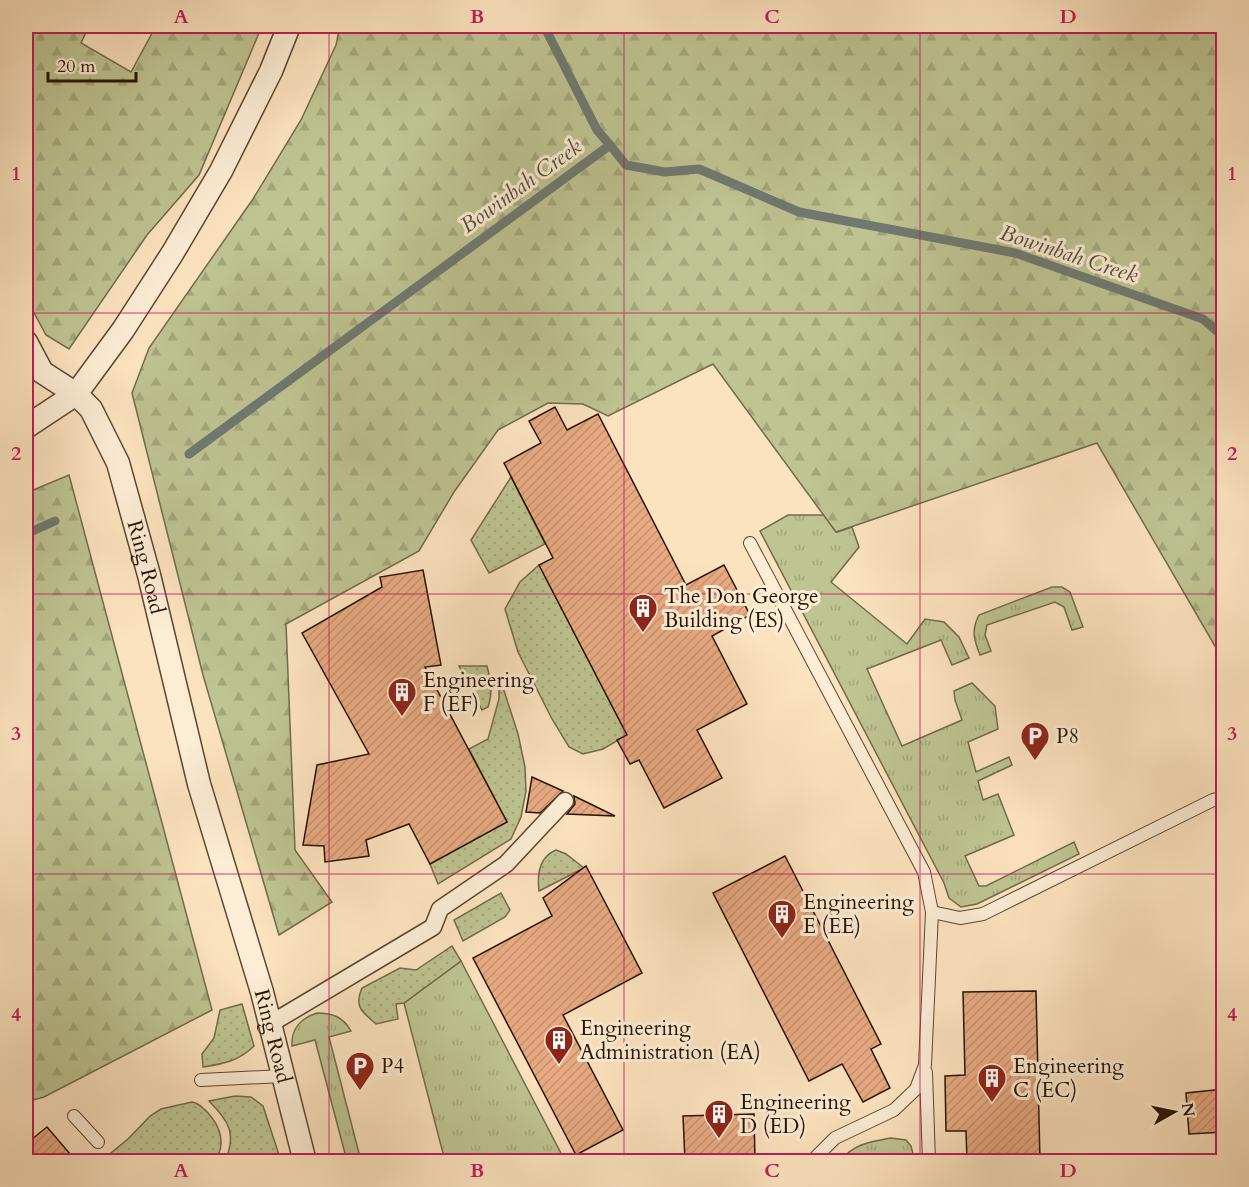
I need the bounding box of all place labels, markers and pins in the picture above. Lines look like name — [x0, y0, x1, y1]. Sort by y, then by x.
place label: The Don George Building (ES) — [664, 582, 819, 635]
building icon: The Don George Building (ES) — [627, 592, 659, 634]
place label: Engineering F (EF) — [423, 666, 534, 719]
building icon: Engineering F (EF) — [386, 676, 418, 718]
parking icon: P8 — [1019, 720, 1051, 762]
place label: P8 — [1056, 722, 1079, 751]
place label: Engineering E (EE) — [803, 888, 914, 941]
building icon: Engineering E (EE) — [766, 898, 798, 940]
place label: Engineering Administration (EA) — [580, 1014, 761, 1067]
building icon: Engineering Administration (EA) — [543, 1024, 575, 1066]
parking icon: P4 — [344, 1050, 376, 1092]
place label: P4 — [381, 1052, 404, 1081]
place label: Engineering C (EC) — [1013, 1052, 1124, 1105]
building icon: Engineering C (EC) — [976, 1062, 1008, 1104]
place label: Engineering D (ED) — [740, 1088, 851, 1141]
building icon: Engineering D (ED) — [703, 1098, 735, 1140]

